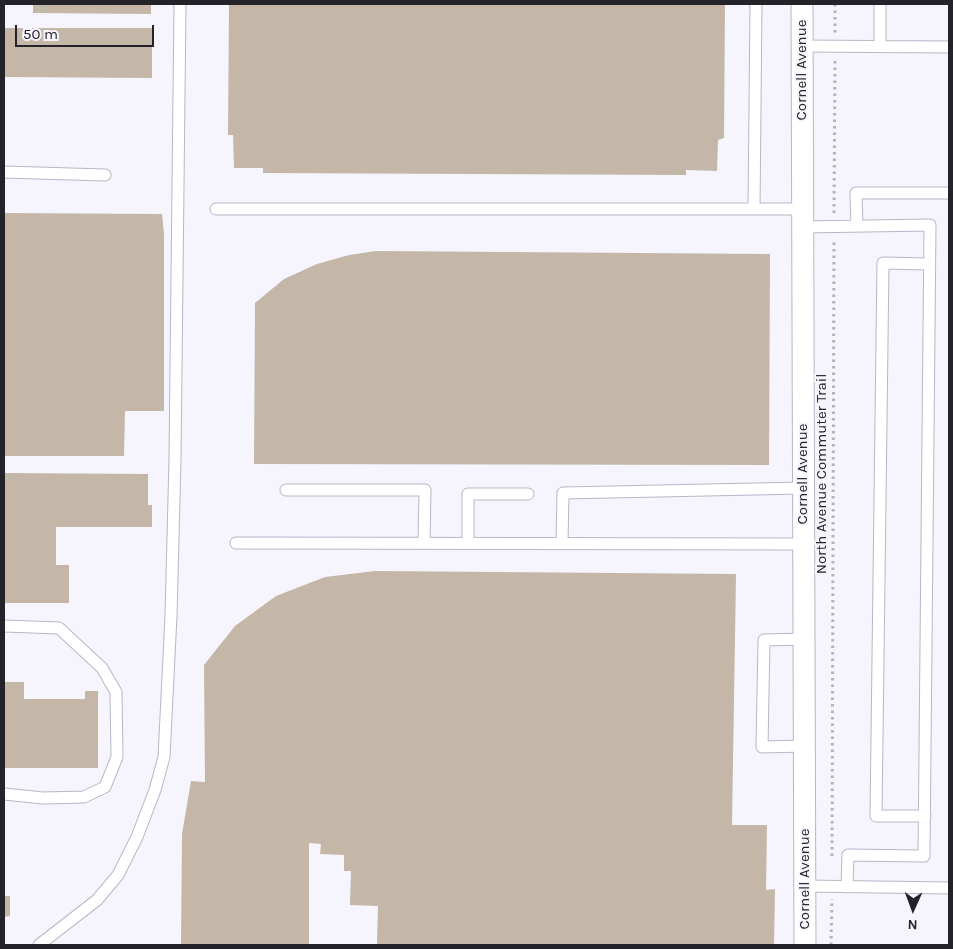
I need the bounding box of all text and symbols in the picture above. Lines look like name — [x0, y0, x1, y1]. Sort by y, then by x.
scale bar — [18, 15, 156, 47]
street label: Cornell Avenue — [793, 20, 811, 120]
text: 50 m — [23, 25, 58, 43]
street label: North Avenue Commuter Trail — [813, 374, 831, 574]
street label: Cornell Avenue — [794, 424, 812, 524]
street label: Cornell Avenue — [796, 829, 814, 929]
north arrow — [888, 884, 938, 934]
text: N — [907, 916, 918, 933]

